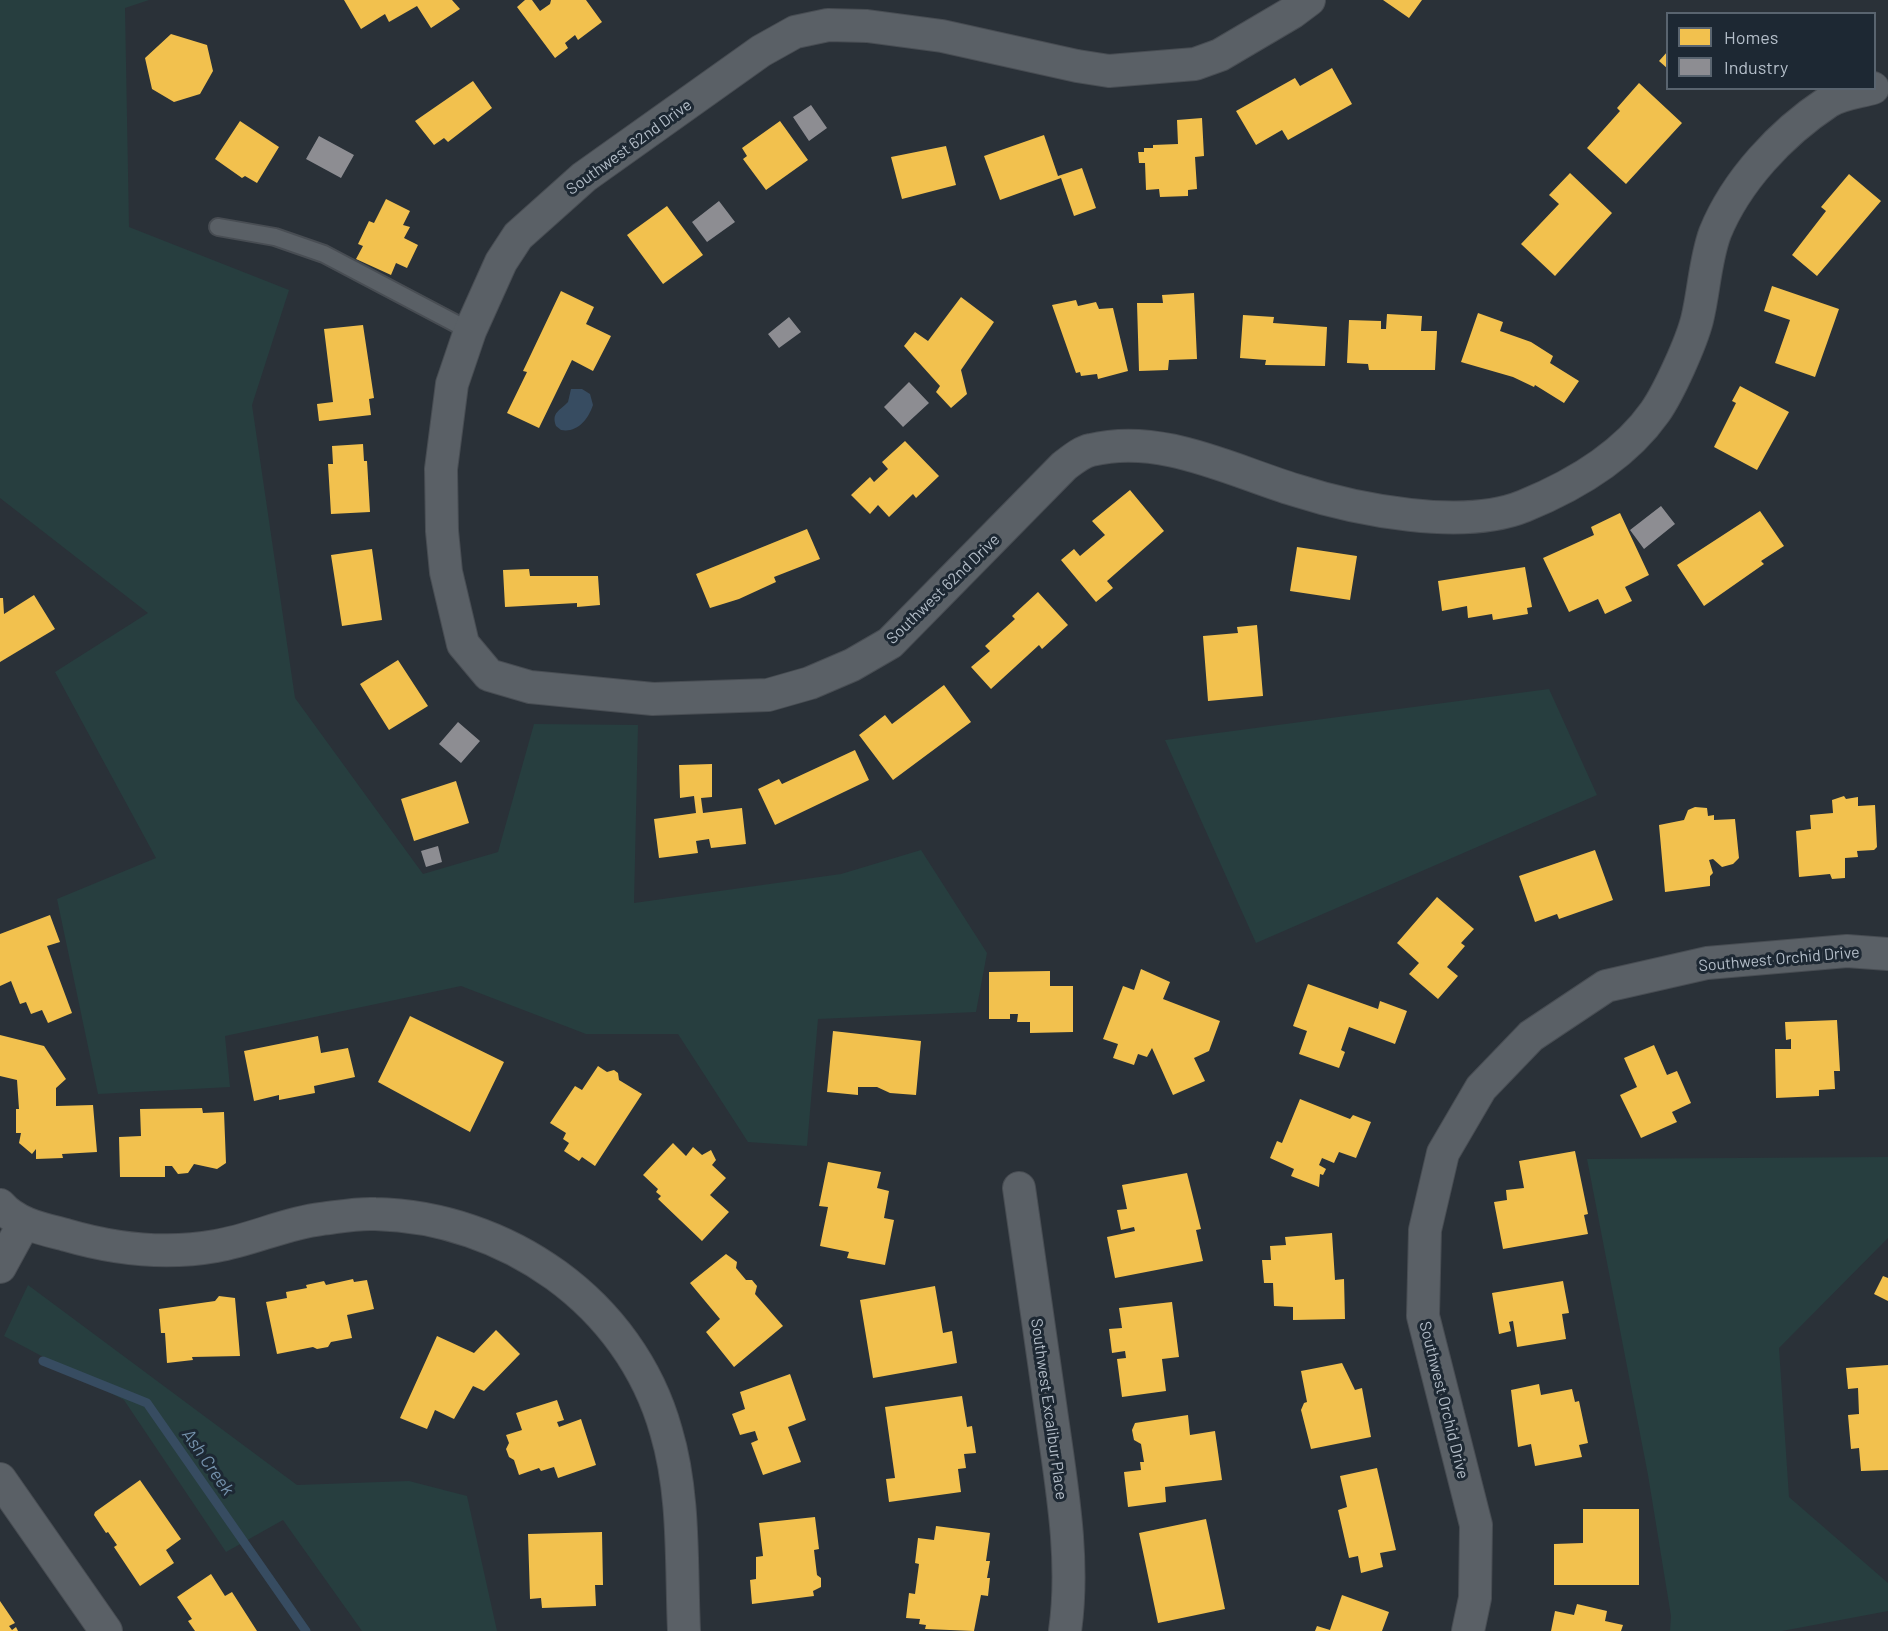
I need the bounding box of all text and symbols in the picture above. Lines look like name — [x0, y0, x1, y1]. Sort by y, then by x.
legend — [1666, 12, 1876, 90]
text: Homes — [1724, 26, 1778, 48]
text: Industry — [1724, 56, 1788, 78]
street label: Southwest 62nd Drive — [563, 95, 695, 199]
street label: Southwest 62nd Drive — [882, 530, 1004, 648]
street label: Southwest Orchid Drive — [1698, 942, 1860, 976]
street label: Southwest Excalibur Place — [1027, 1317, 1071, 1501]
street label: Southwest Orchid Drive — [1415, 1319, 1473, 1481]
water label: Ash Creek — [177, 1425, 239, 1499]

